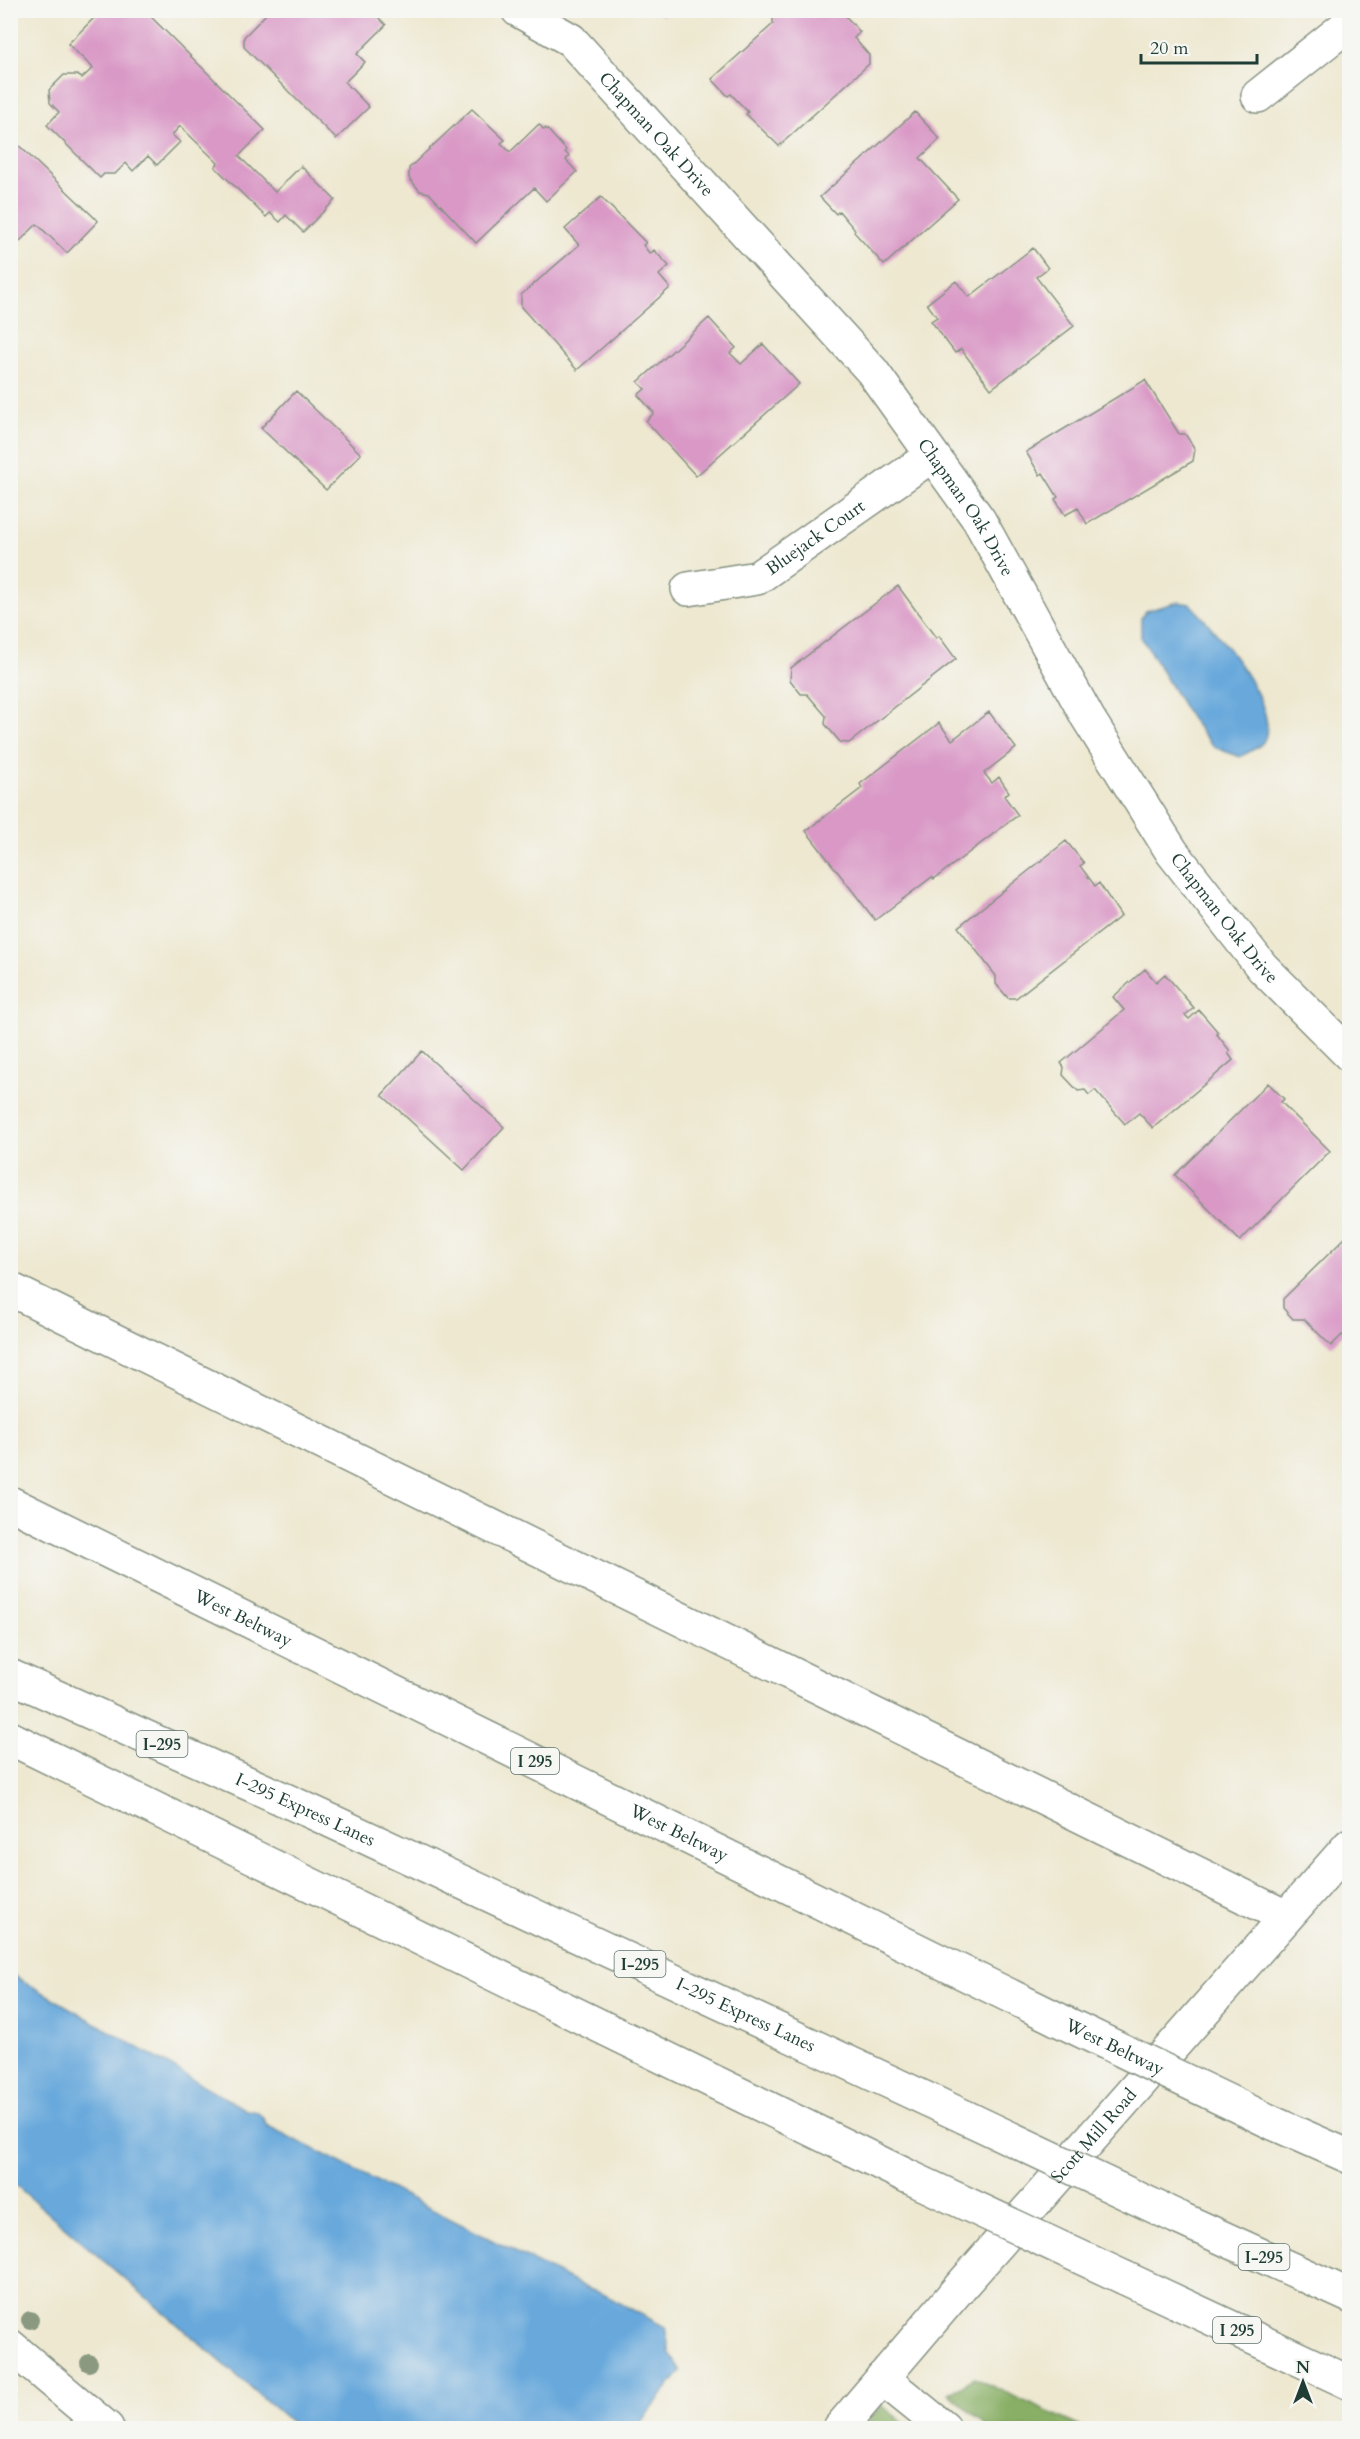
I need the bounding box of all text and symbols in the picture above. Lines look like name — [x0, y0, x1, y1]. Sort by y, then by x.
scale bar — [1141, 27, 1256, 65]
text: 20 m — [1150, 36, 1189, 61]
street label: Chapman Oak Drive — [593, 67, 719, 202]
street label: Chapman Oak Drive — [911, 433, 1020, 581]
street label: Bluejack Court — [761, 494, 870, 581]
street label: Chapman Oak Drive — [1164, 848, 1283, 989]
street label: West Beltway — [189, 1583, 297, 1653]
road number: I-295 — [136, 1731, 188, 1757]
road number: I 295 — [511, 1748, 559, 1774]
street label: I-295 Express Lanes — [231, 1767, 379, 1853]
street label: West Beltway — [624, 1798, 733, 1868]
road number: I-295 — [614, 1951, 666, 1977]
street label: I-295 Express Lanes — [672, 1972, 819, 2058]
street label: West Beltway — [1060, 2012, 1169, 2082]
street label: Scott Mill Road — [1045, 2083, 1143, 2189]
road number: I-295 — [1238, 2244, 1290, 2270]
road number: I 295 — [1213, 2317, 1261, 2343]
north arrow — [1273, 2352, 1333, 2412]
text: N — [1296, 2357, 1310, 2379]

